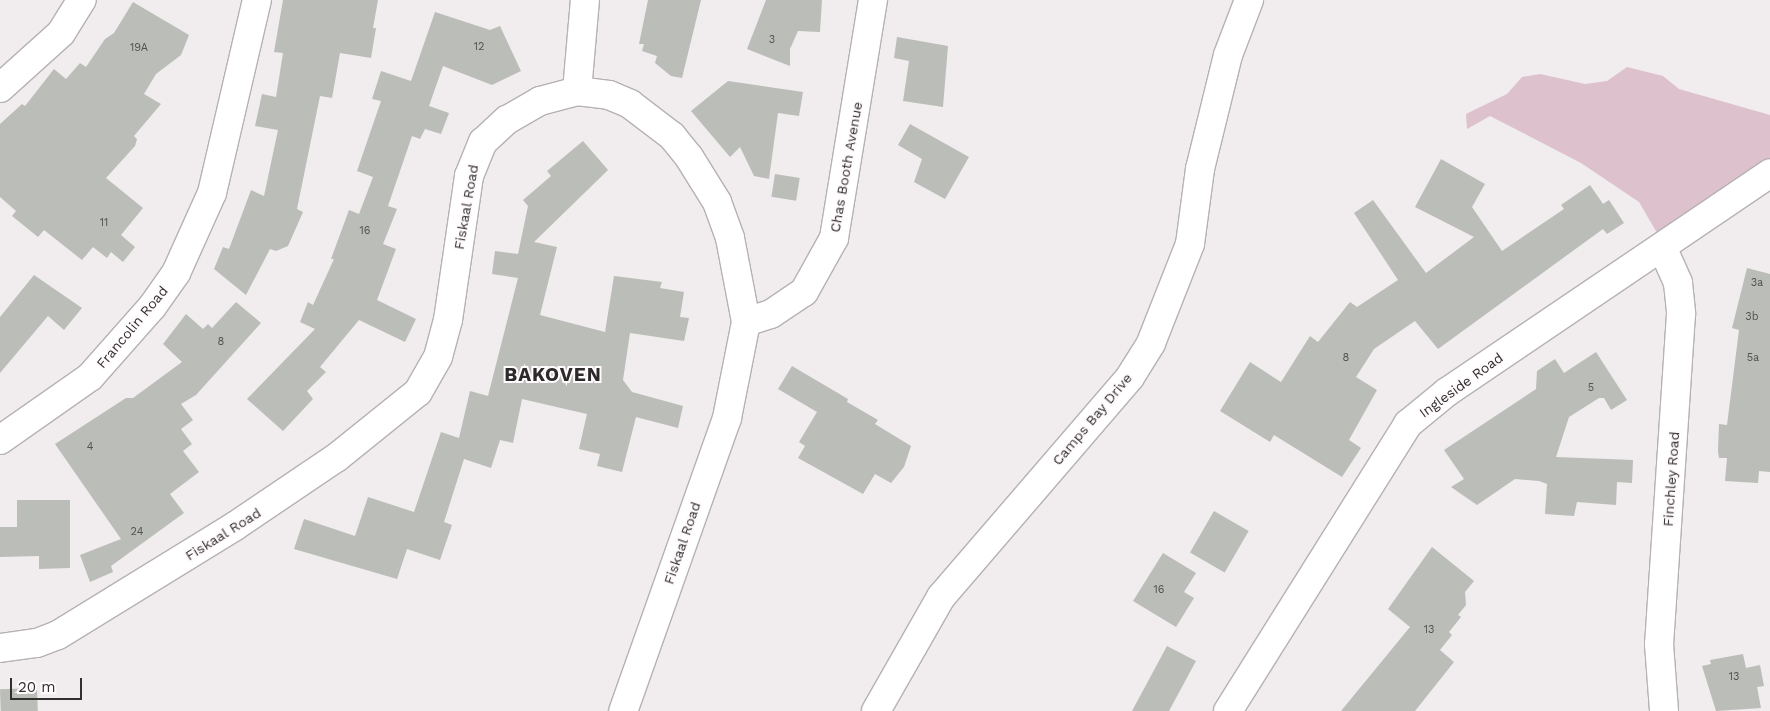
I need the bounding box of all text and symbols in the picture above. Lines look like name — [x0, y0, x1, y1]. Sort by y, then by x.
house number: 3 — [769, 33, 775, 47]
house number: 12 — [474, 40, 484, 54]
house number: 19A — [130, 41, 148, 55]
street label: Chas Booth Avenue — [826, 100, 866, 234]
street label: Fiskaal Road — [450, 163, 482, 251]
house number: 11 — [100, 216, 108, 230]
house number: 16 — [360, 224, 370, 238]
house number: 3a — [1751, 276, 1763, 290]
street label: Francolin Road — [93, 283, 171, 371]
house number: 3b — [1745, 310, 1759, 324]
house number: 8 — [218, 335, 224, 349]
street label: Ingleside Road — [1416, 349, 1506, 421]
house number: 8 — [1343, 351, 1349, 365]
house number: 5a — [1747, 351, 1759, 365]
district label: BAKOVEN — [503, 364, 603, 386]
street label: Camps Bay Drive — [1049, 369, 1135, 469]
house number: 5 — [1588, 381, 1594, 395]
street label: Finchley Road — [1659, 431, 1683, 527]
house number: 4 — [87, 440, 93, 454]
street label: Fiskaal Road — [660, 499, 704, 587]
street label: Fiskaal Road — [182, 504, 264, 564]
house number: 24 — [131, 525, 143, 539]
house number: 16 — [1154, 583, 1164, 597]
house number: 13 — [1424, 623, 1434, 637]
scale bar — [12, 668, 85, 700]
house number: 13 — [1729, 670, 1739, 684]
text: 20 m — [18, 678, 56, 696]

